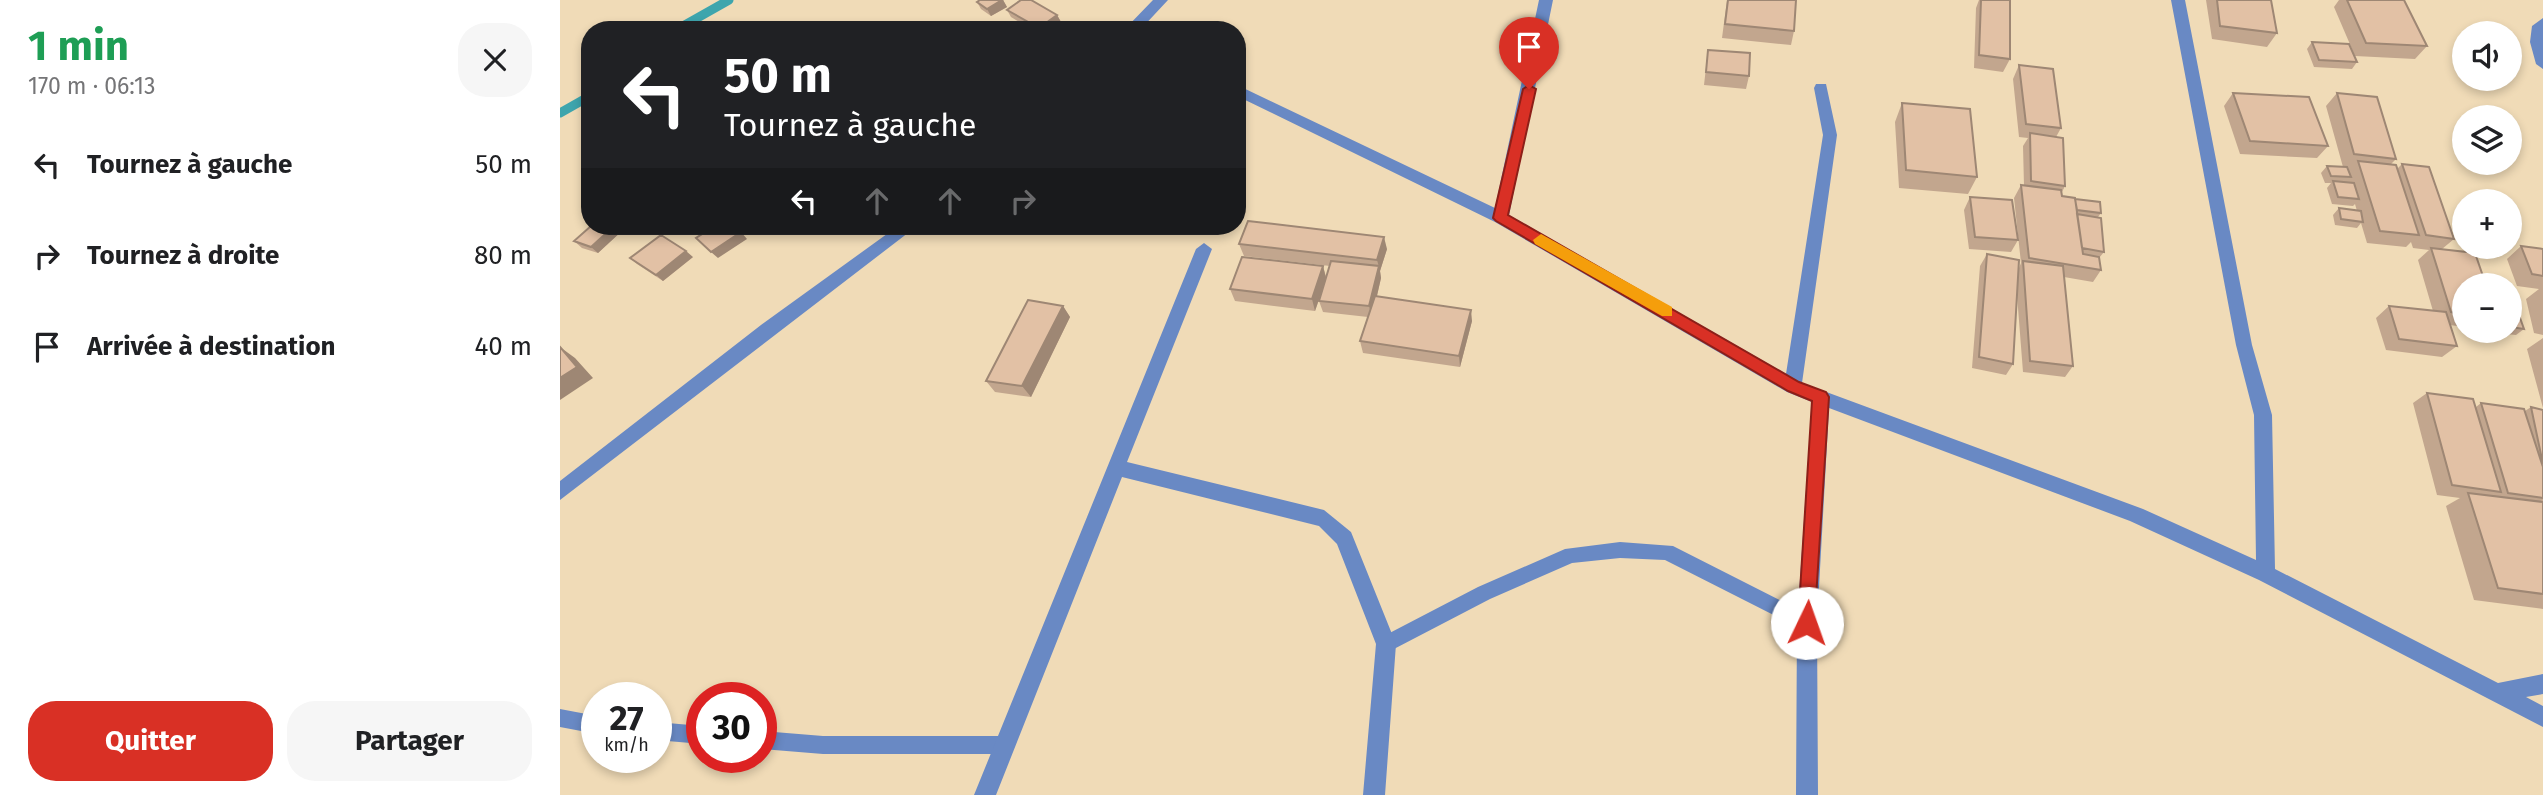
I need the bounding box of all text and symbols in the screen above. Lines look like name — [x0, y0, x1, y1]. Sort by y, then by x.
pin — [1499, 17, 1559, 89]
text: 1 min — [28, 21, 129, 71]
map controls — [2452, 21, 2522, 343]
button: sound — [2452, 21, 2522, 91]
button: close — [458, 23, 532, 97]
icon: arrive — [1510, 28, 1548, 66]
text: 50 m — [724, 46, 832, 105]
icon: left — [609, 49, 700, 140]
text: 170 m · 06:13 — [28, 72, 155, 100]
button: layers — [2452, 105, 2522, 175]
text: Tournez à gauche — [724, 106, 976, 144]
icon: left — [28, 146, 66, 184]
text: Tournez à gauche — [87, 149, 292, 180]
text: 50 m — [475, 149, 532, 180]
icon: left — [785, 182, 823, 220]
icon: ahead — [858, 182, 896, 220]
icon: ahead — [931, 182, 969, 220]
icon: right — [1004, 182, 1042, 220]
button: + — [2452, 189, 2522, 259]
icon: right — [28, 237, 66, 275]
text: Tournez à droite — [87, 240, 279, 271]
text: 80 m — [474, 240, 532, 271]
button: − — [2452, 273, 2522, 343]
icon: arrive — [28, 328, 66, 366]
text: Arrivée à destination — [87, 331, 336, 362]
text: 40 m — [474, 331, 532, 362]
position arrow — [1770, 586, 1844, 660]
speed limit sign: 30 — [686, 682, 777, 773]
text: 27 — [609, 697, 644, 739]
button: Quitter — [28, 701, 273, 781]
button: Partager — [287, 701, 532, 781]
text: km/h — [604, 734, 649, 756]

